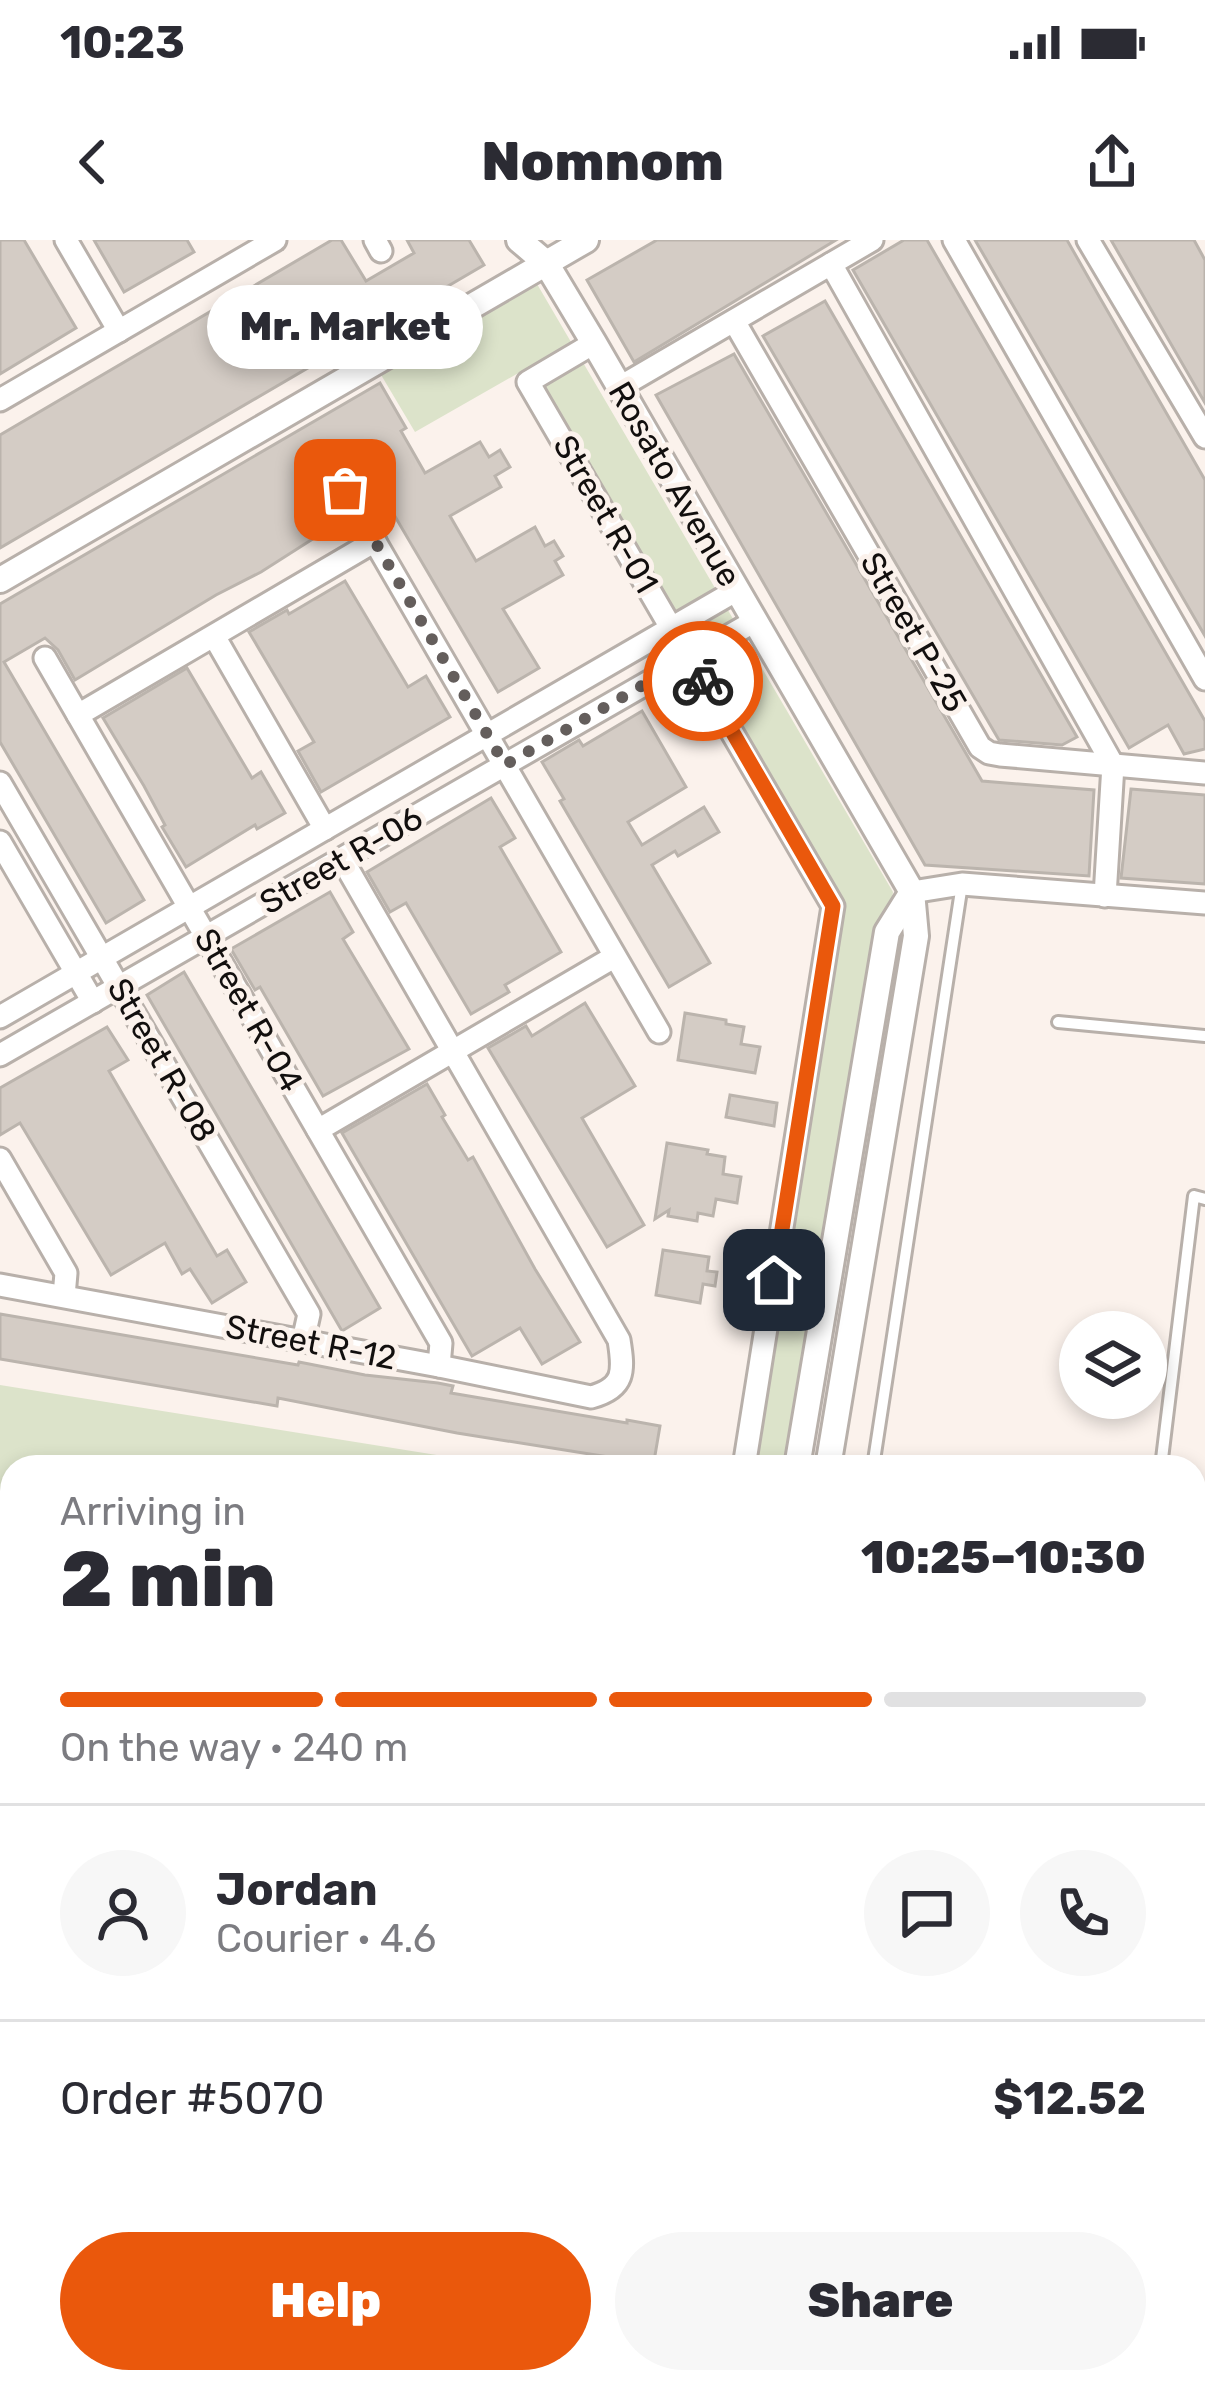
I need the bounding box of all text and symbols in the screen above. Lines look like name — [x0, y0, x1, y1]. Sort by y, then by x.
text: 10:23 — [60, 16, 185, 69]
icon: back — [60, 129, 126, 195]
icon: share — [1079, 129, 1145, 195]
text: Nomnom — [481, 130, 724, 194]
callout: Mr. Market — [207, 286, 483, 370]
text: Mr. Market — [240, 304, 450, 350]
street label: Rosato Avenue — [601, 375, 749, 593]
street label: Street R-01 — [545, 428, 667, 600]
pin — [294, 439, 396, 541]
icon: bag — [312, 457, 378, 523]
street label: Street P-25 — [853, 545, 975, 719]
courier — [643, 621, 763, 741]
icon: bike — [670, 648, 736, 714]
street label: Street R-06 — [253, 798, 429, 922]
street label: Street R-04 — [187, 922, 311, 1098]
street label: Street R-08 — [100, 971, 224, 1149]
pin — [723, 1229, 825, 1331]
icon: home — [741, 1247, 807, 1313]
street label: Street R-12 — [223, 1306, 399, 1378]
map controls — [1059, 1311, 1167, 1419]
button: layers — [1059, 1311, 1167, 1419]
text: Arriving in — [60, 1489, 246, 1535]
text: 10:25–10:30 — [861, 1531, 1146, 1584]
text: 2 min — [60, 1533, 276, 1626]
text: On the way · 240 m — [60, 1725, 408, 1771]
button: person — [60, 1850, 186, 1976]
button: chat — [864, 1850, 990, 1976]
button: phone — [1020, 1850, 1146, 1976]
text: Jordan — [216, 1863, 378, 1916]
text: Courier · 4.6 — [216, 1916, 436, 1962]
text: Order #5070 — [60, 2072, 325, 2125]
text: $12.52 — [993, 2072, 1146, 2125]
button: Help — [60, 2232, 591, 2370]
button: Share — [615, 2232, 1146, 2370]

